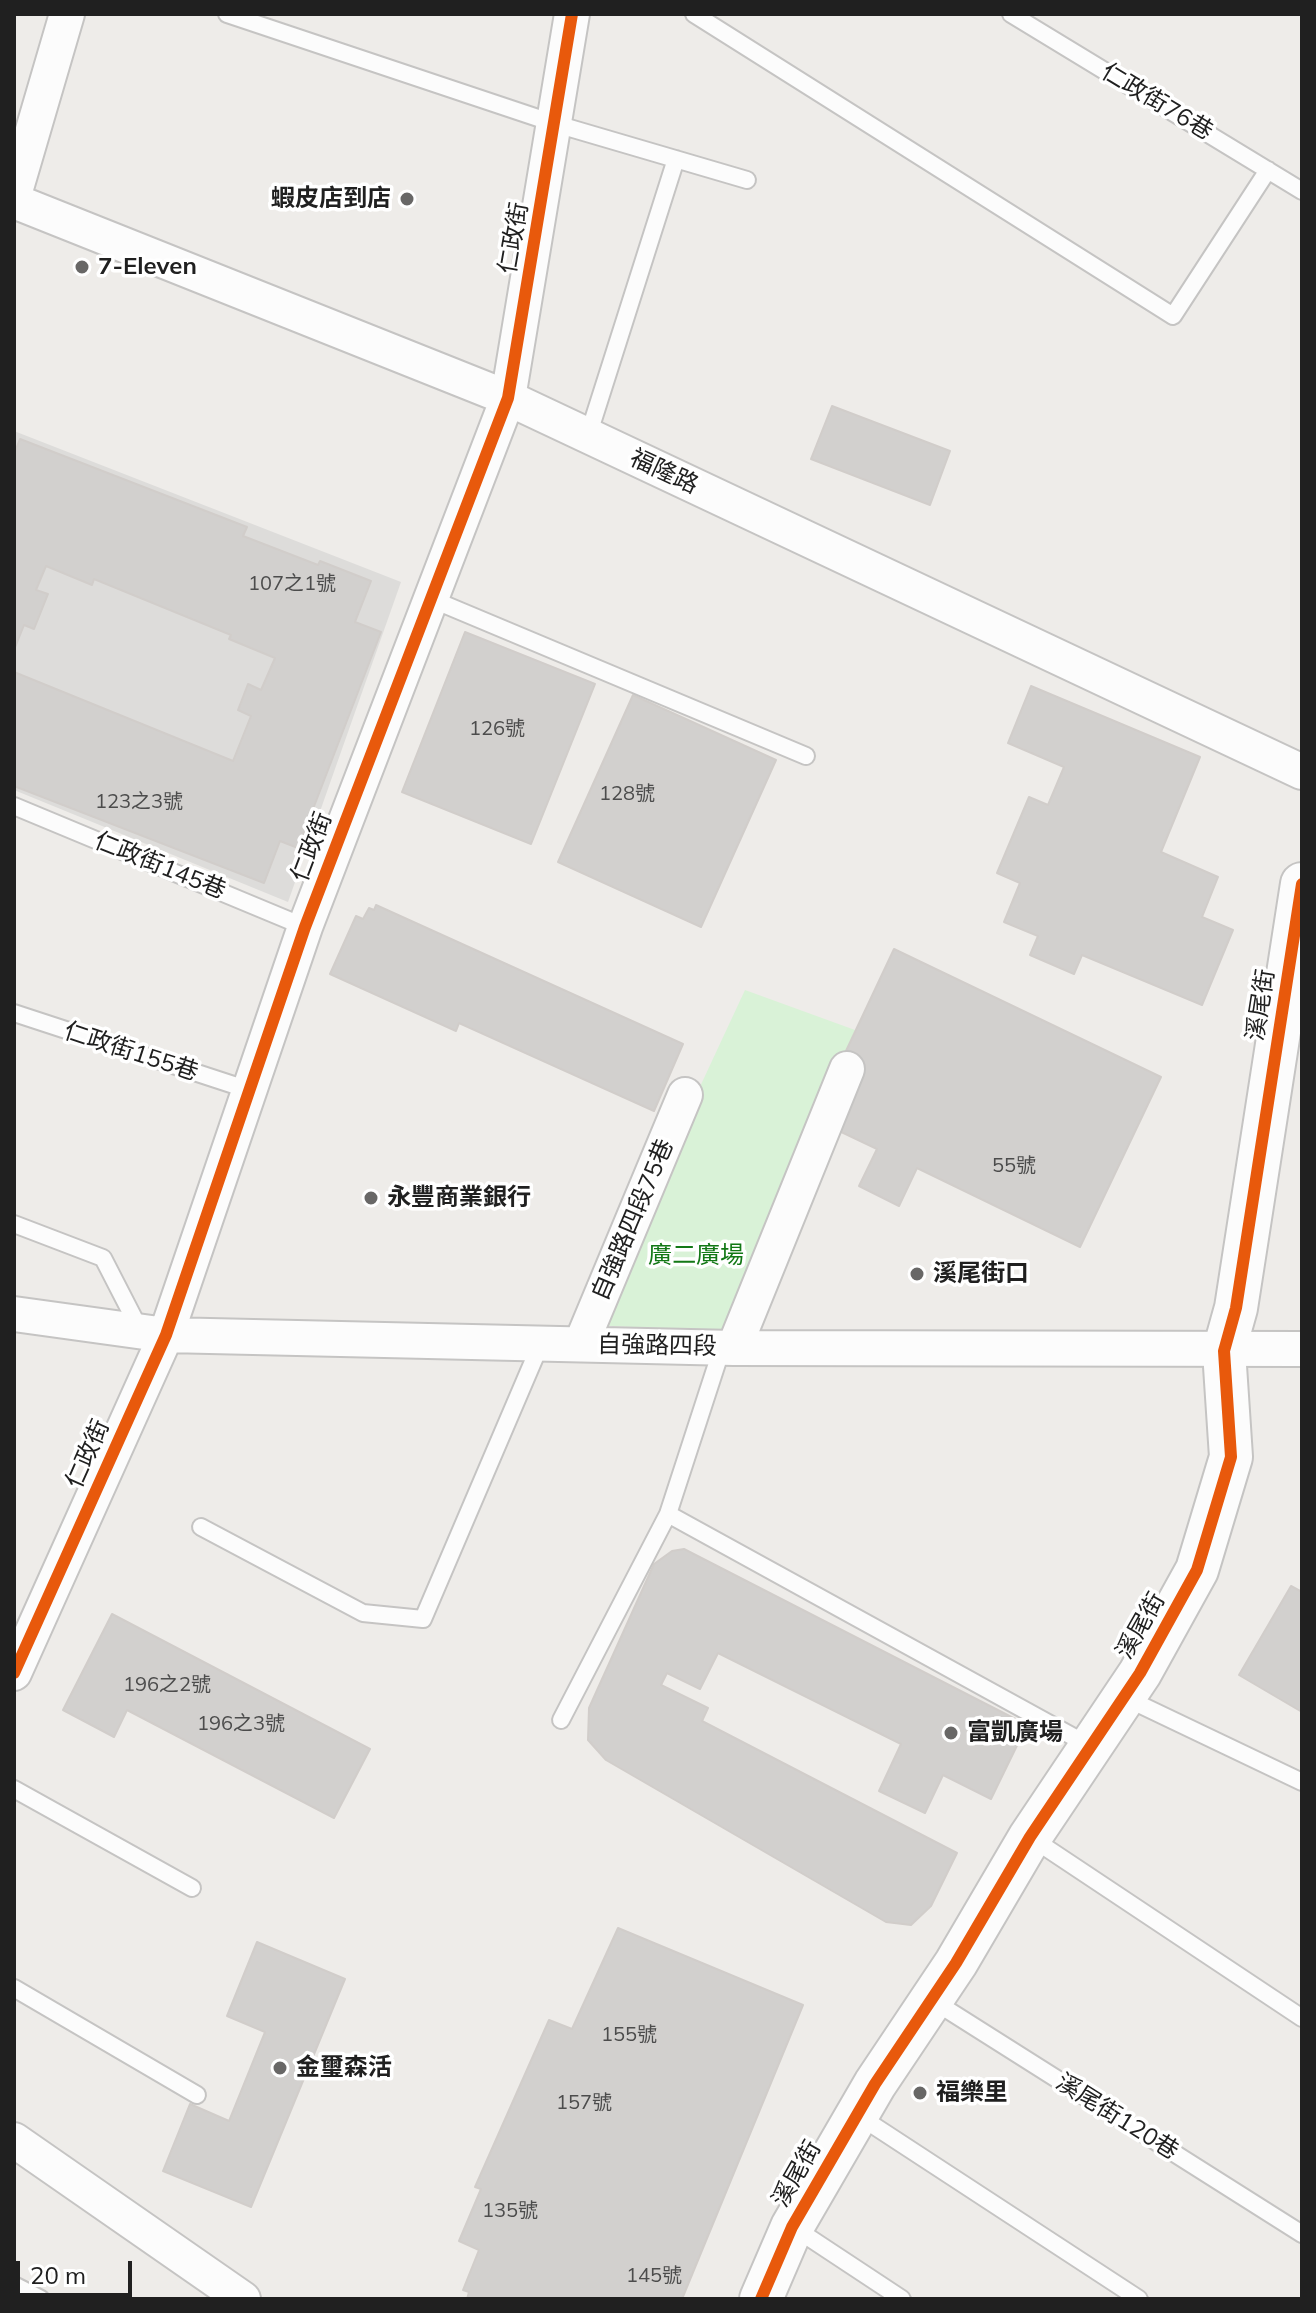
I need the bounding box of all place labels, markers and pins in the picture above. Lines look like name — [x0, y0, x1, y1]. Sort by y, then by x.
place label: 蝦皮店到店 — [271, 185, 391, 213]
marker: 蝦皮店到店 — [398, 190, 416, 208]
place label: 7-Eleven — [98, 253, 197, 281]
marker: 7-Eleven — [73, 258, 91, 276]
place label: 永豐商業銀行 — [387, 1184, 531, 1212]
marker: 永豐商業銀行 — [362, 1189, 380, 1207]
place label: 溪尾街口 — [933, 1260, 1029, 1288]
marker: 溪尾街口 — [908, 1265, 926, 1283]
place label: 富凱廣場 — [967, 1719, 1063, 1747]
marker: 富凱廣場 — [942, 1724, 960, 1742]
place label: 金璽森活 — [296, 2054, 392, 2082]
marker: 金璽森活 — [271, 2059, 289, 2077]
place label: 福樂里 — [936, 2079, 1008, 2107]
marker: 福樂里 — [911, 2084, 929, 2102]

